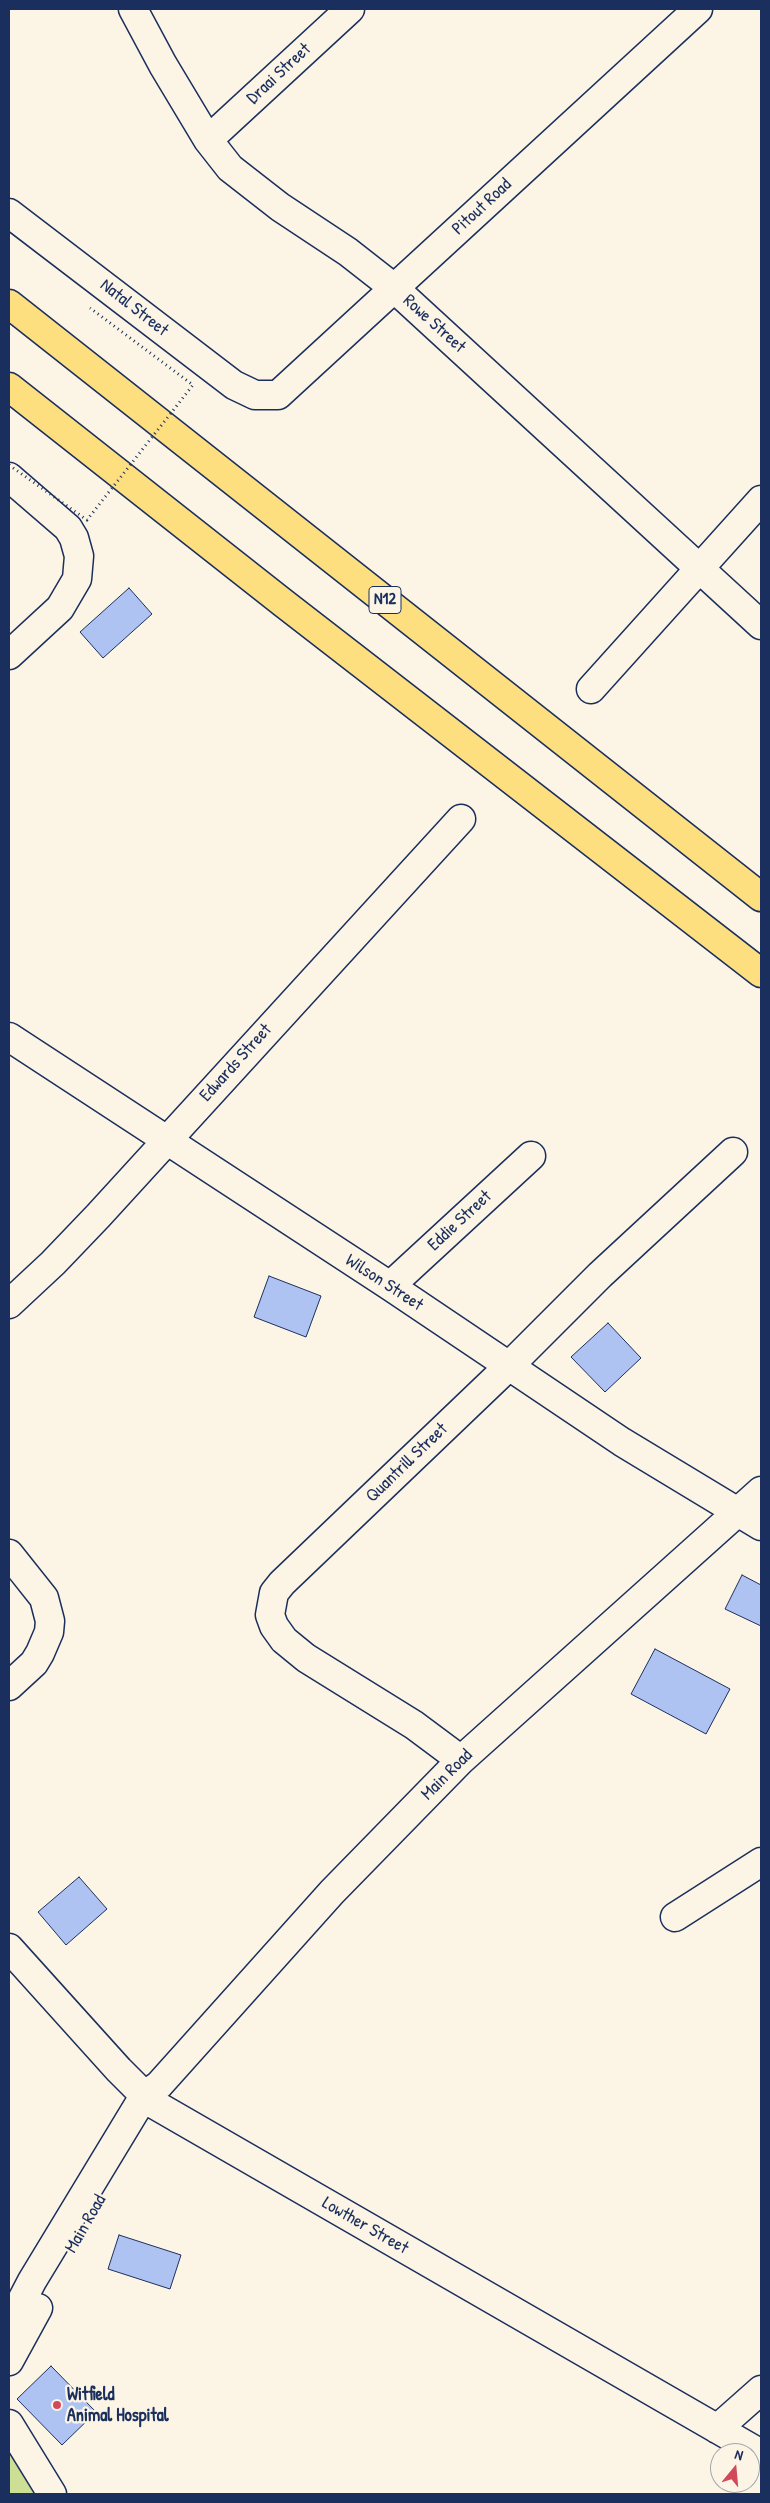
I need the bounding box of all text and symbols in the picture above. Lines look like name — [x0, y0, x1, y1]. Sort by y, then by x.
street label: Draai Street — [243, 39, 315, 109]
street label: Pitout Road — [448, 174, 516, 240]
street label: Natal Street — [96, 275, 172, 341]
street label: Rowe Street — [398, 290, 470, 358]
road number: N12 — [369, 586, 401, 614]
street label: Edwards Street — [195, 1020, 277, 1106]
street label: Eddie Street — [424, 1186, 496, 1256]
street label: Wilson Street — [341, 1250, 427, 1316]
street label: Quantrill Street — [362, 1419, 452, 1507]
street label: Main Road — [417, 1745, 477, 1805]
street label: Main Road — [61, 2191, 111, 2257]
street label: Lowther Street — [318, 2193, 412, 2259]
place label: Witfield Animal Hospital — [67, 2384, 169, 2426]
marker: Witfield Animal Hospital — [51, 2399, 63, 2411]
north arrow — [710, 2443, 760, 2493]
text: N — [733, 2444, 746, 2464]

